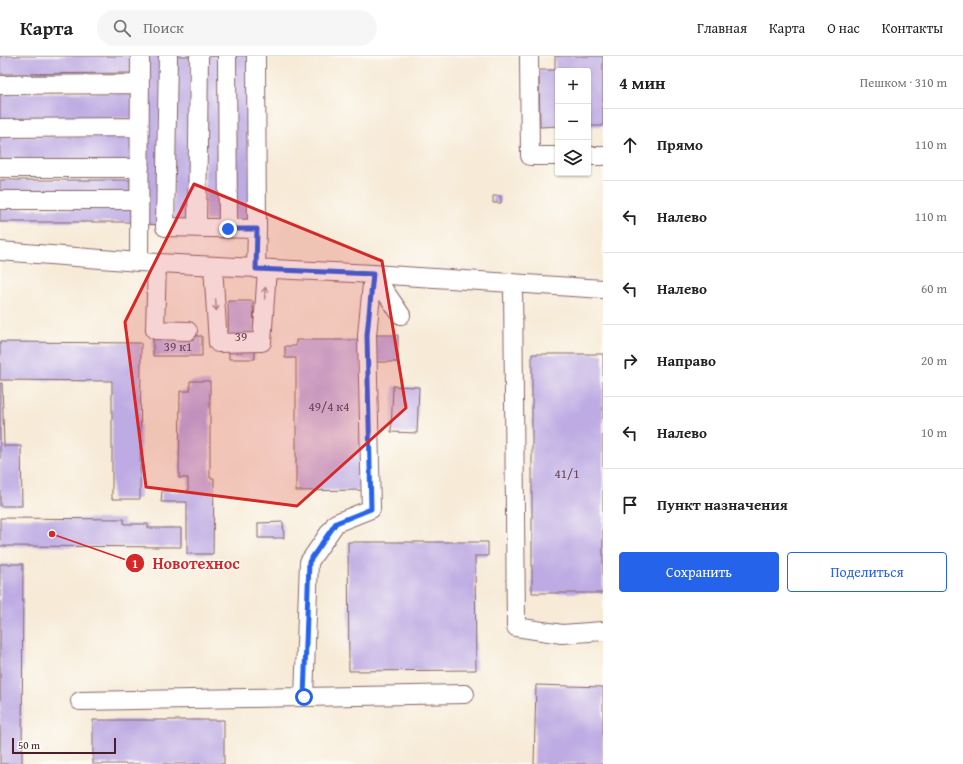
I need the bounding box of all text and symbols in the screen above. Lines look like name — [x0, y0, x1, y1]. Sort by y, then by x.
search box — [97, 10, 377, 46]
text: Карта — [20, 14, 73, 42]
icon: search — [111, 17, 133, 39]
text: Поиск — [143, 17, 184, 38]
text: Главная — [697, 18, 747, 38]
text: Карта — [769, 18, 805, 38]
text: О нас — [827, 18, 860, 38]
text: Контакты — [882, 18, 943, 38]
map controls — [555, 68, 591, 176]
button: + — [555, 68, 591, 104]
text: 4 мин — [619, 70, 665, 95]
text: Пешком · 310 m — [860, 73, 947, 92]
button: − — [555, 104, 591, 140]
icon: ahead — [619, 134, 641, 156]
text: Прямо — [657, 134, 703, 155]
text: 110 m — [915, 135, 947, 154]
button: layers — [555, 140, 591, 176]
icon: left — [619, 206, 641, 228]
text: Налево — [657, 206, 707, 227]
text: 110 m — [915, 207, 947, 226]
route end — [219, 220, 237, 238]
icon: left — [619, 278, 641, 300]
text: Налево — [657, 278, 707, 299]
text: 60 m — [921, 279, 947, 298]
one-way arrow — [261, 287, 269, 300]
one-way arrow — [212, 298, 220, 311]
house number: 39 — [235, 327, 247, 346]
house number: 39 к1 — [164, 337, 192, 356]
icon: right — [619, 350, 641, 372]
text: Направо — [657, 350, 716, 371]
text: 20 m — [921, 351, 947, 370]
house number: 49/4 к4 — [309, 397, 349, 416]
icon: left — [619, 422, 641, 444]
text: Налево — [657, 422, 707, 443]
text: 10 m — [921, 423, 947, 442]
house number: 41/1 — [555, 464, 579, 483]
icon: arrive — [619, 494, 641, 516]
text: Пункт назначения — [657, 494, 788, 515]
callout: Новотехнос — [125, 549, 248, 577]
text: Новотехнос — [152, 551, 240, 575]
button: Сохранить — [619, 552, 779, 592]
button: Поделиться — [787, 552, 947, 592]
text: 1 — [132, 555, 138, 572]
route start — [295, 688, 313, 706]
scale bar — [12, 736, 116, 755]
text: 50 m — [18, 737, 40, 753]

